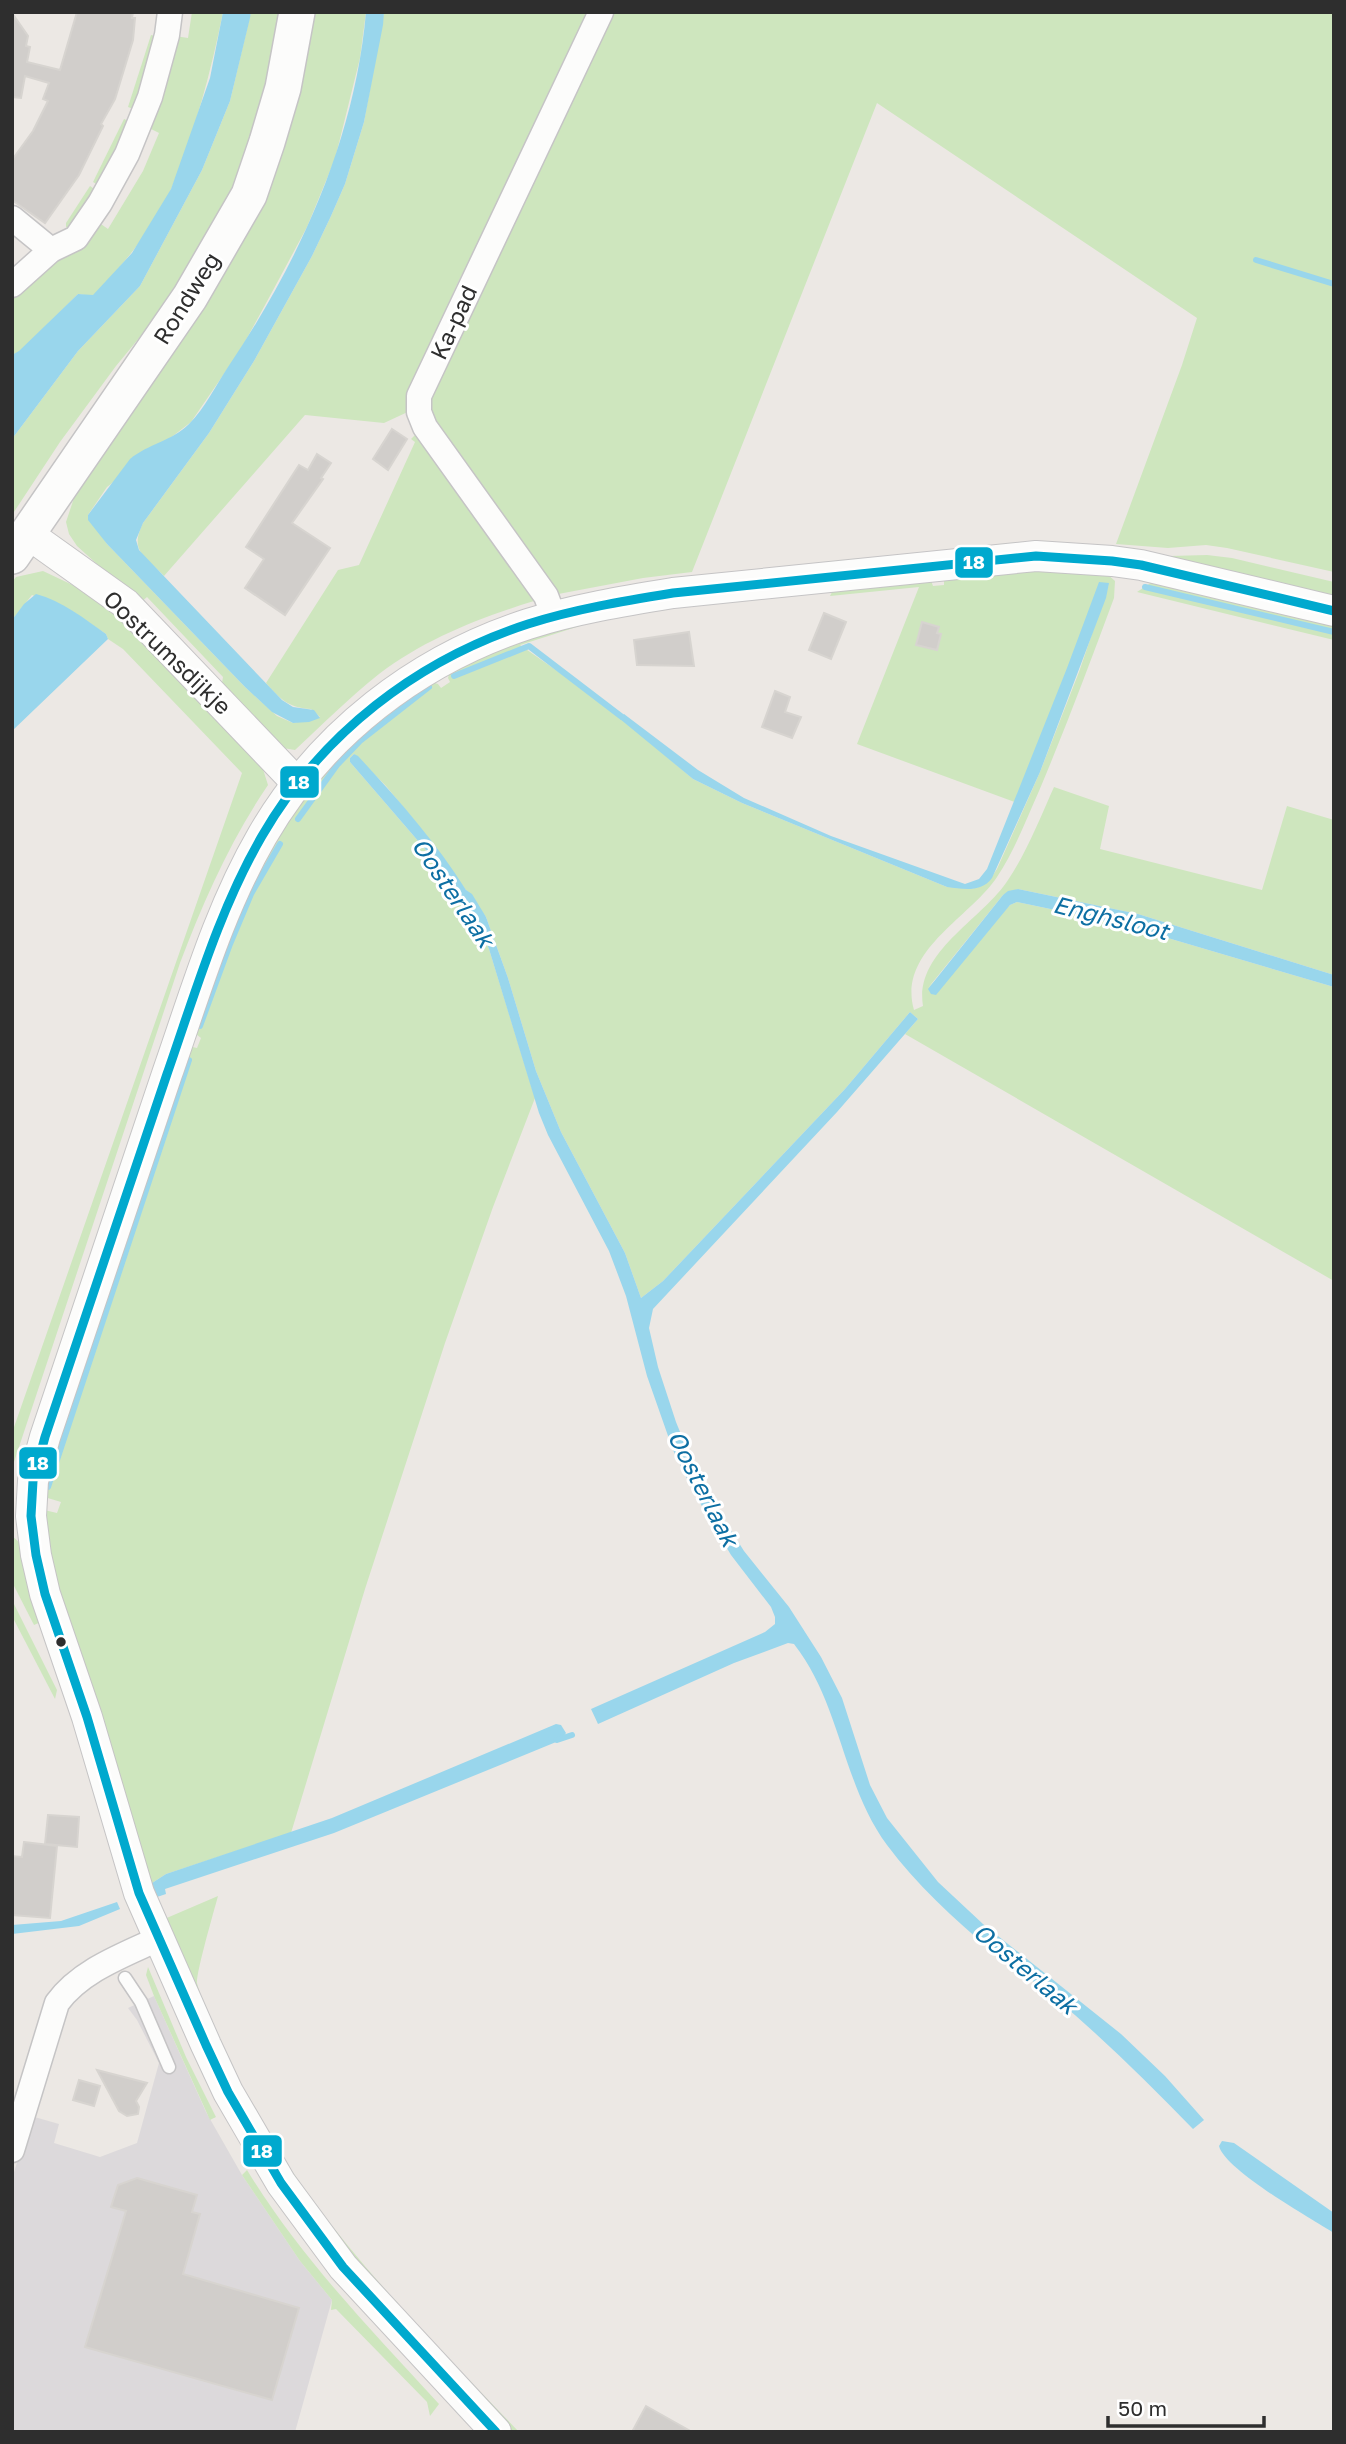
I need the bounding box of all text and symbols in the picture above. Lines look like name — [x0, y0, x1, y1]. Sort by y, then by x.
street label: Rondweg — [147, 247, 225, 349]
street label: Ka-pad — [424, 280, 482, 364]
line badge: 18 — [954, 546, 994, 579]
text: 18 — [963, 550, 985, 573]
street label: Oostrumsdijkje — [98, 584, 238, 720]
line badge: 18 — [279, 765, 320, 799]
text: 18 — [288, 770, 310, 793]
water label: Oosterlaak — [407, 832, 503, 954]
water label: Enghsloot — [1050, 889, 1174, 947]
water label: Oosterlaak — [662, 1425, 747, 1553]
line badge: 18 — [18, 1446, 58, 1480]
text: 18 — [27, 1451, 49, 1474]
unlabelled marker — [54, 1635, 68, 1649]
water label: Oosterlaak — [968, 1916, 1085, 2021]
line badge: 18 — [242, 2134, 283, 2168]
text: 18 — [251, 2139, 273, 2162]
scale bar — [1108, 2384, 1264, 2428]
text: 50 m — [1118, 2395, 1167, 2421]

